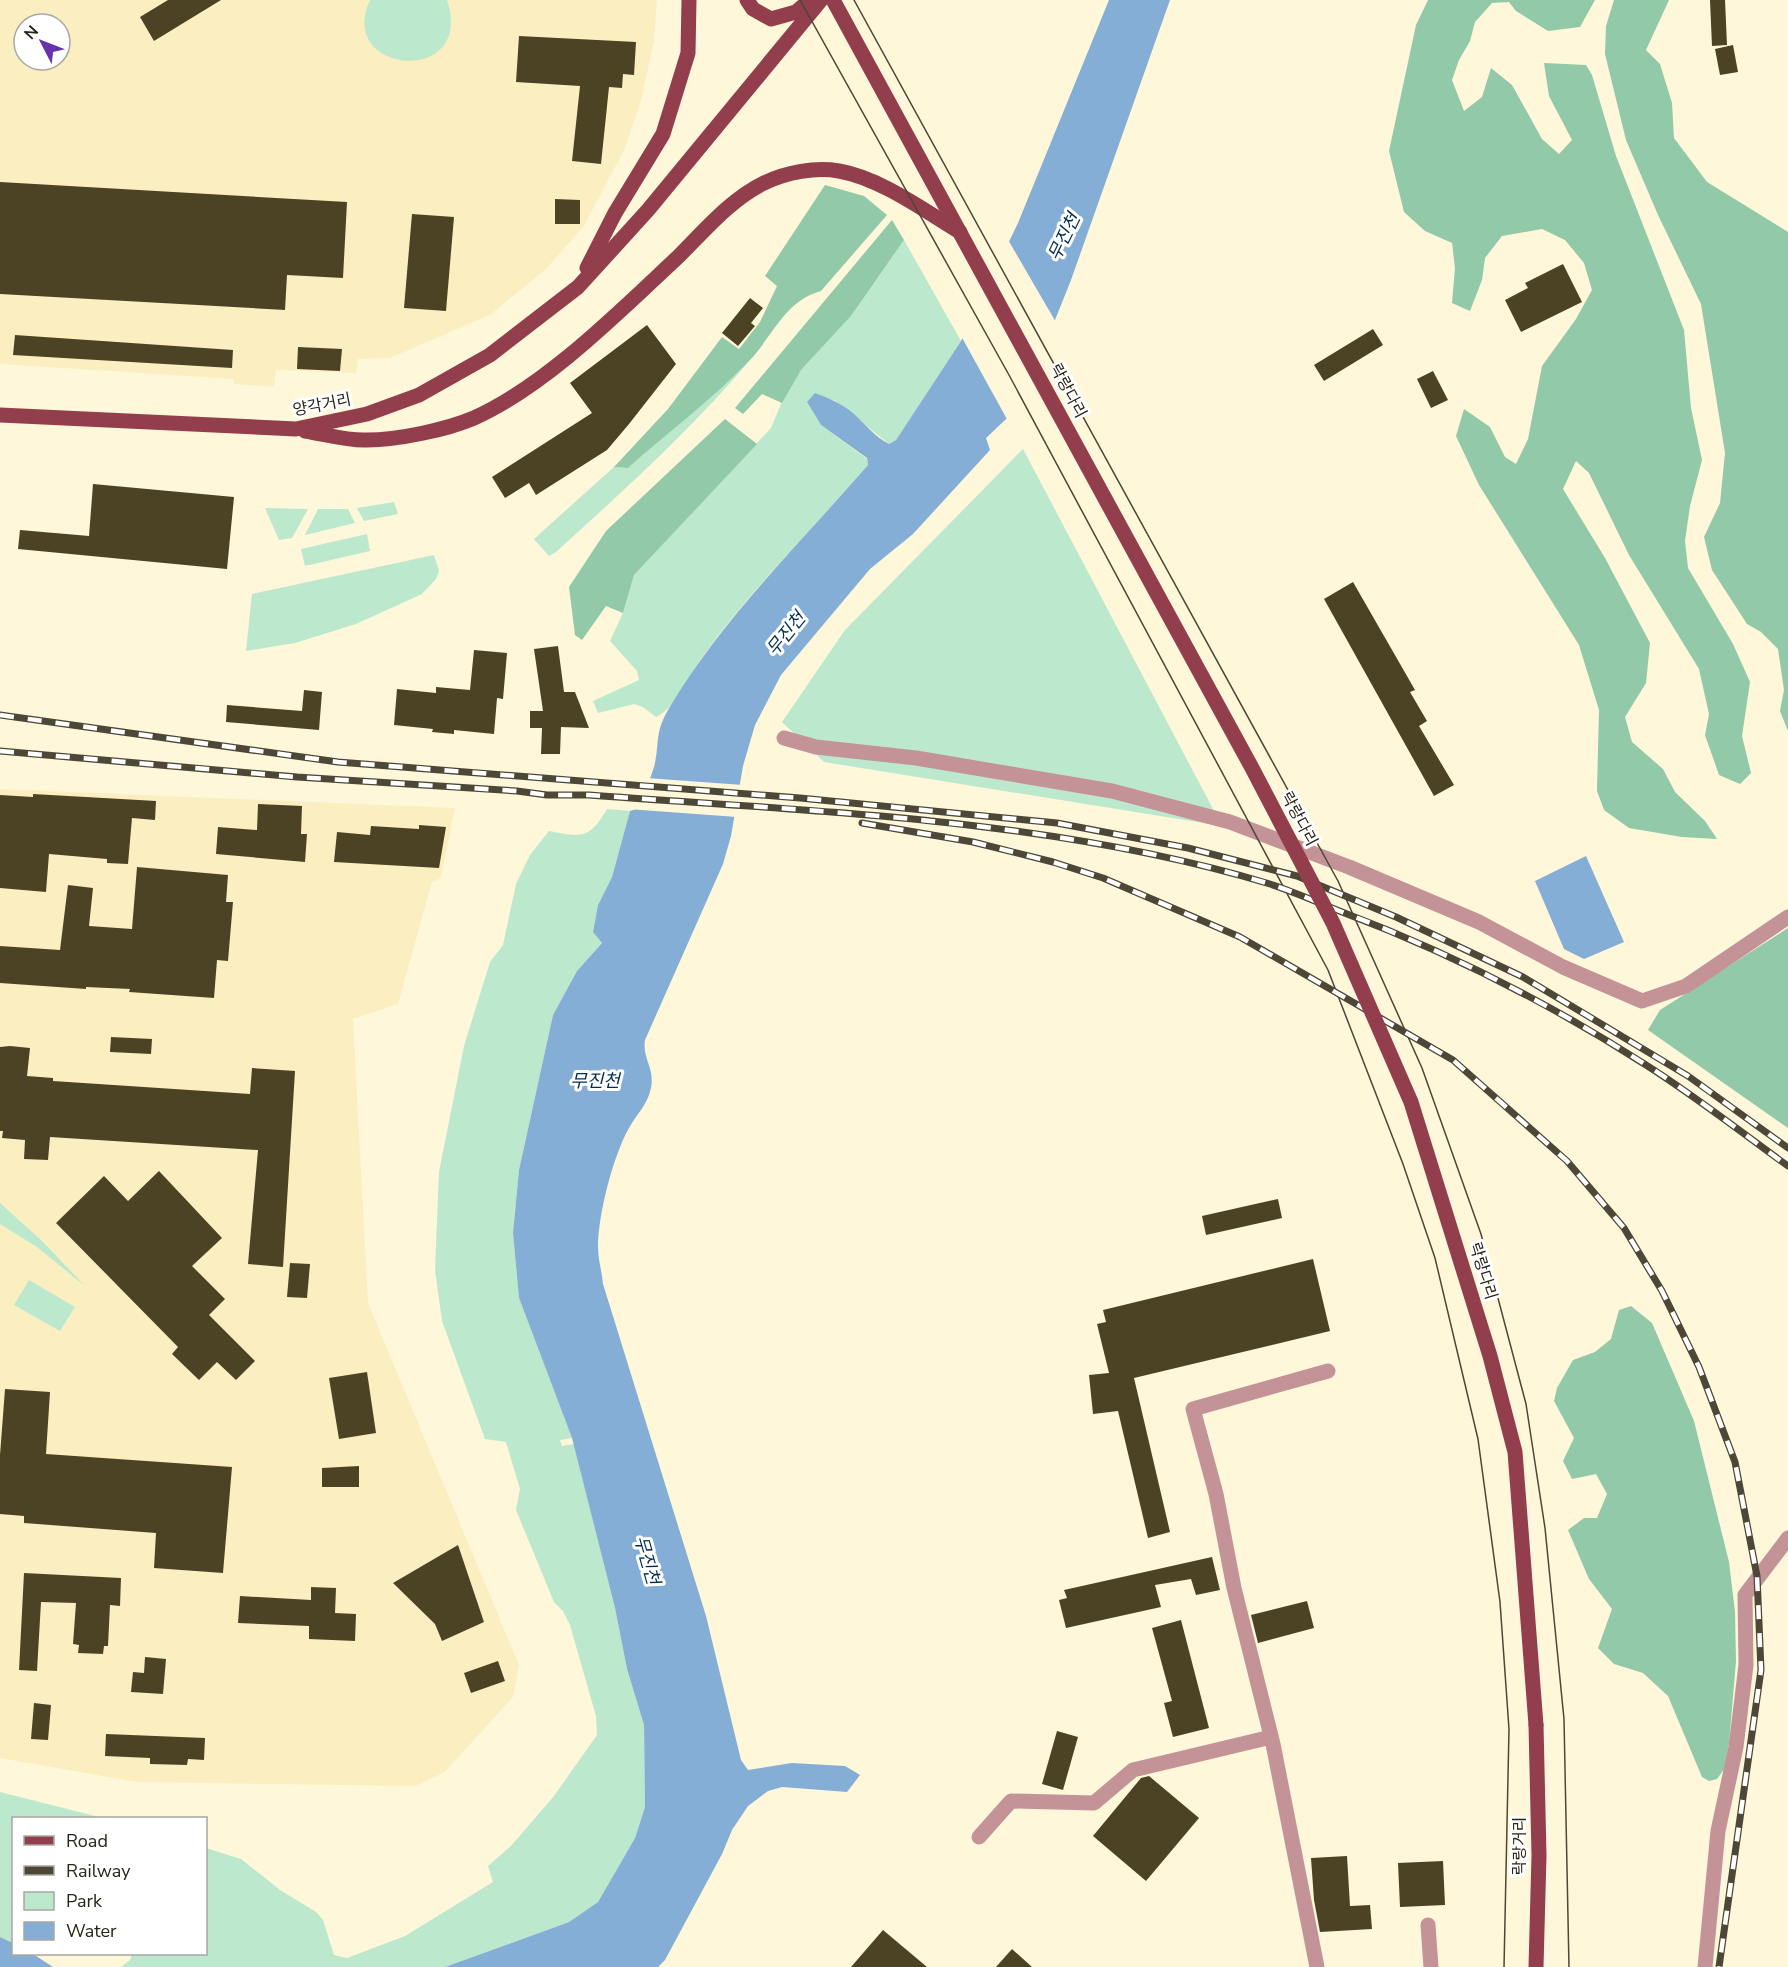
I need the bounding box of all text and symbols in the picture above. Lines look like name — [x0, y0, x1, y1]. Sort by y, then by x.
north arrow — [12, 12, 72, 72]
text: N — [19, 21, 44, 44]
water label: 무진천 — [1042, 207, 1087, 265]
street label: 락랑다리 — [1044, 360, 1092, 422]
street label: 양각거리 — [291, 389, 353, 421]
water label: 무진천 — [761, 605, 812, 661]
street label: 락랑다리 — [1275, 788, 1323, 850]
water label: 무진천 — [570, 1069, 622, 1093]
street label: 락랑다리 — [1464, 1240, 1502, 1302]
water label: 무진천 — [629, 1533, 666, 1590]
legend — [12, 1817, 207, 1955]
street label: 락랑거리 — [1509, 1817, 1531, 1875]
text: Road — [66, 1829, 108, 1853]
text: Railway — [66, 1859, 131, 1883]
text: Park — [66, 1889, 103, 1913]
text: Water — [66, 1919, 117, 1943]

